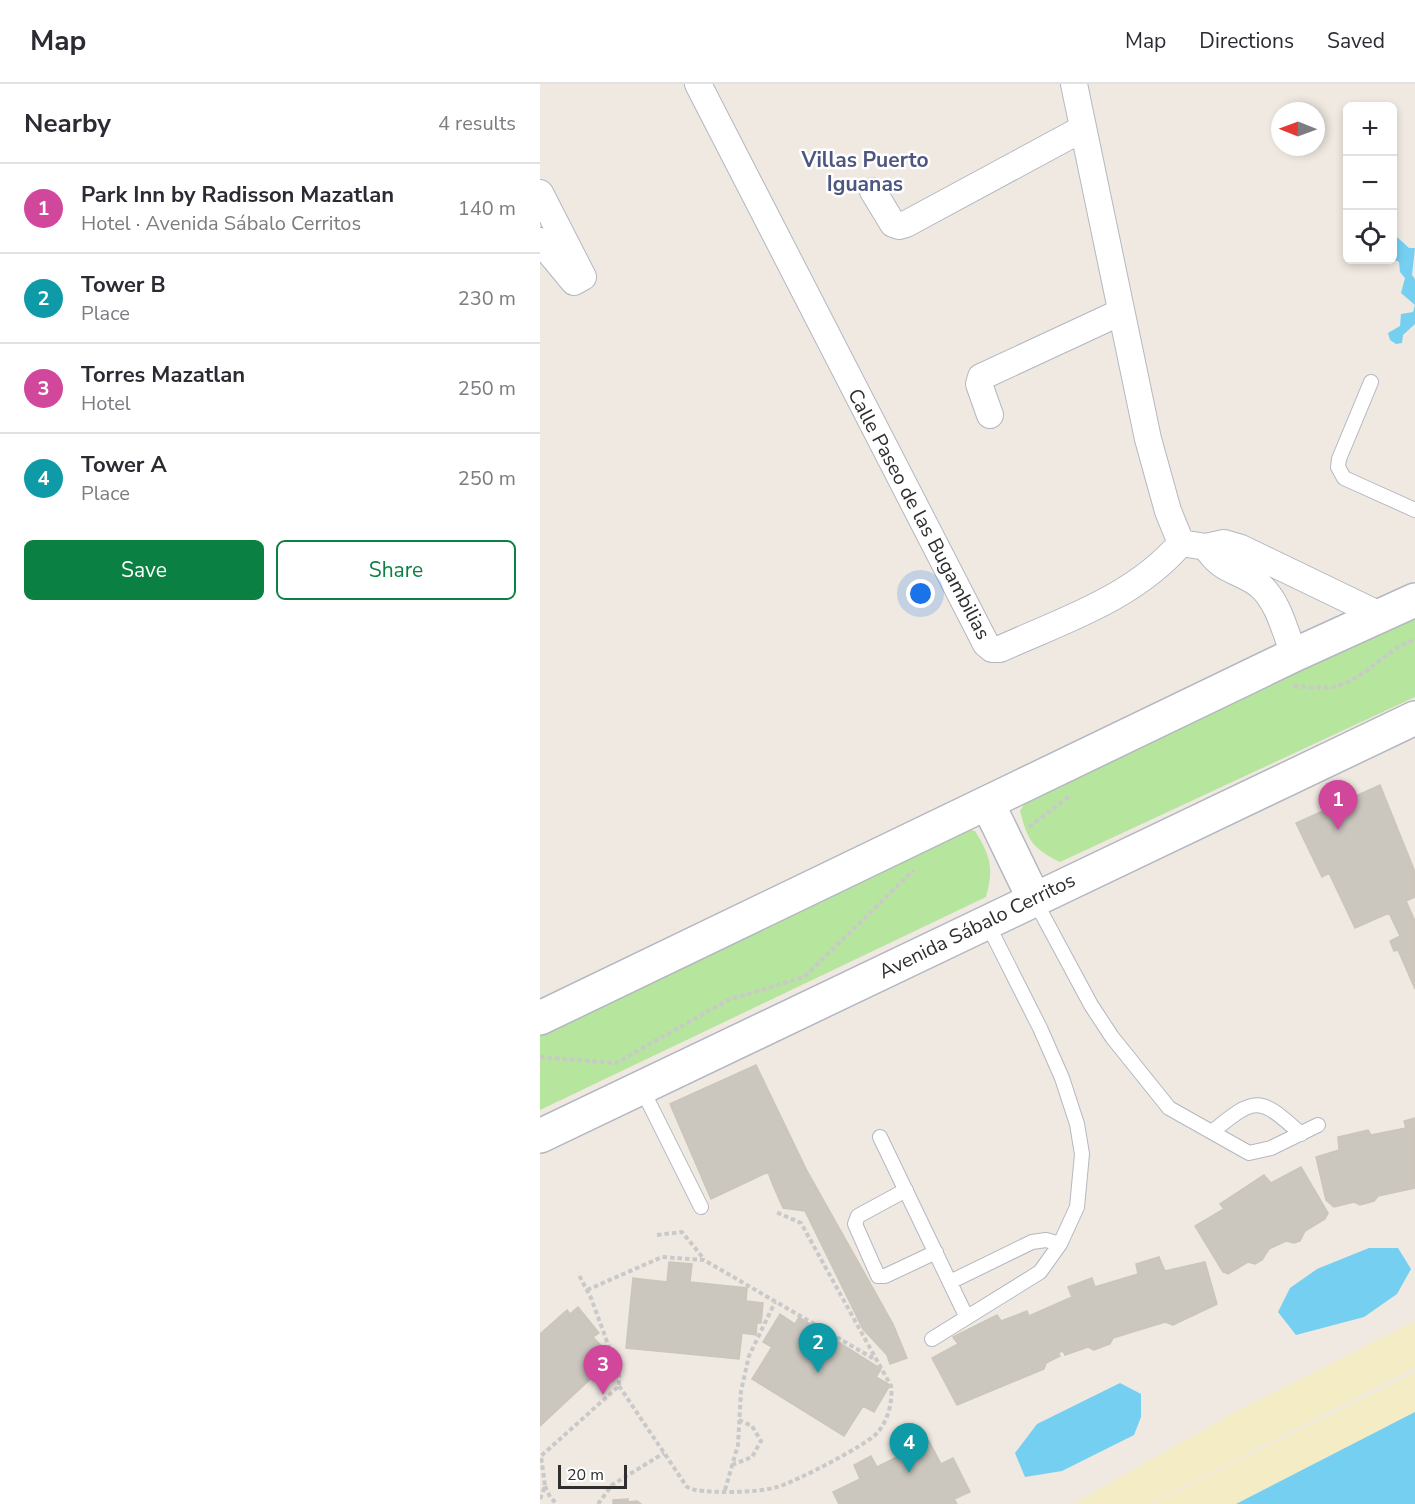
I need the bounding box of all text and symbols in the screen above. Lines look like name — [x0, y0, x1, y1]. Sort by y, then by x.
text: Map — [30, 22, 86, 60]
text: Map — [1125, 27, 1166, 55]
text: Directions — [1199, 27, 1294, 55]
text: Saved — [1327, 27, 1385, 55]
north arrow — [1271, 102, 1325, 156]
map controls — [1343, 102, 1397, 264]
button: + — [1343, 102, 1397, 156]
text: Nearby — [24, 106, 111, 141]
text: 4 results — [438, 110, 516, 137]
district label: Villas Puerto Iguanas — [800, 146, 929, 198]
button: − — [1343, 156, 1397, 210]
text: Park Inn by Radisson Mazatlan — [81, 180, 394, 210]
text: 1 — [38, 195, 50, 222]
text: 140 m — [458, 195, 516, 222]
text: Hotel · Avenida Sábalo Cerritos — [81, 210, 361, 237]
button: locate — [1343, 210, 1397, 264]
text: Tower B — [81, 270, 166, 300]
text: 2 — [38, 285, 50, 312]
text: 230 m — [458, 285, 516, 312]
text: Place — [81, 300, 130, 327]
text: Torres Mazatlan — [81, 360, 245, 390]
text: 3 — [38, 375, 50, 402]
text: 250 m — [458, 375, 516, 402]
street label: Calle Paseo de las Bugambilias — [841, 384, 997, 644]
text: Hotel — [81, 390, 131, 417]
text: Tower A — [81, 450, 167, 480]
text: 4 — [38, 465, 50, 492]
text: 250 m — [458, 465, 516, 492]
text: Place — [81, 480, 130, 507]
button: Save — [24, 540, 264, 600]
button: Share — [276, 540, 516, 600]
your location — [906, 579, 935, 608]
pin: 1 — [1318, 780, 1358, 830]
street label: Avenida Sábalo Cerritos — [874, 867, 1080, 985]
pin: 2 — [798, 1324, 838, 1373]
pin: 3 — [584, 1346, 622, 1395]
pin: 4 — [890, 1424, 928, 1473]
scale bar — [558, 1462, 627, 1490]
text: 20 m — [567, 1464, 604, 1486]

